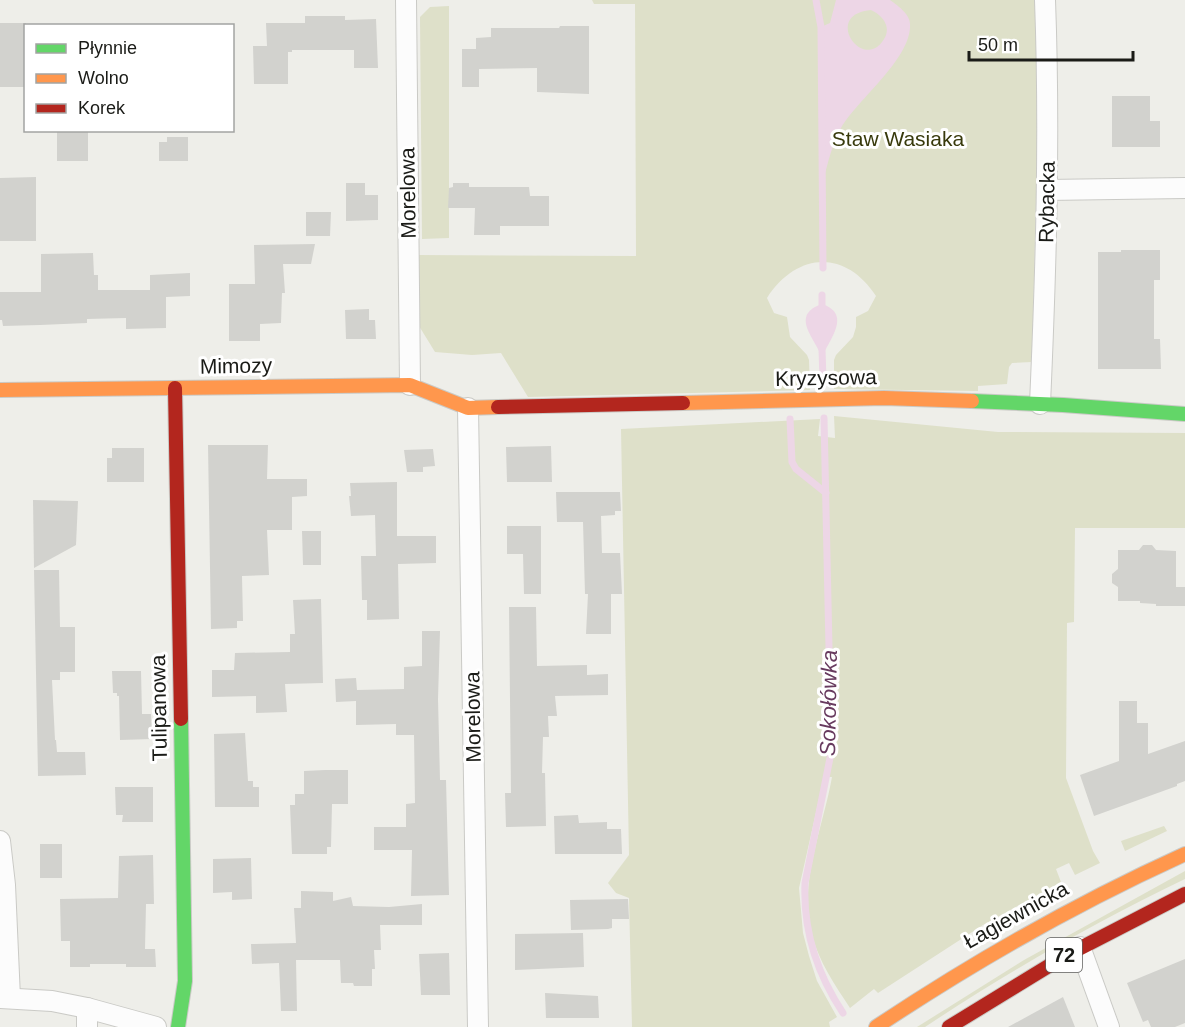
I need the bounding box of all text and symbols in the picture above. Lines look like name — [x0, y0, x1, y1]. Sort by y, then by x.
legend — [24, 24, 234, 132]
scale bar — [969, 24, 1132, 62]
text: 50 m — [978, 35, 1018, 55]
text: Płynnie — [78, 38, 137, 58]
text: Wolno — [78, 68, 129, 88]
text: Korek — [78, 98, 126, 118]
park label: Staw Wasiaka — [832, 127, 964, 150]
street label: Morelowa — [395, 147, 420, 239]
street label: Rybacka — [1034, 161, 1059, 243]
street label: Mimozy — [200, 353, 273, 378]
street label: Kryzysowa — [775, 365, 877, 390]
water label: Sokołówka — [815, 650, 842, 756]
street label: Tulipanowa — [146, 654, 171, 762]
street label: Morelowa — [460, 671, 485, 763]
street label: Łagiewnicka — [960, 876, 1072, 953]
road number: 72 — [1046, 938, 1082, 972]

